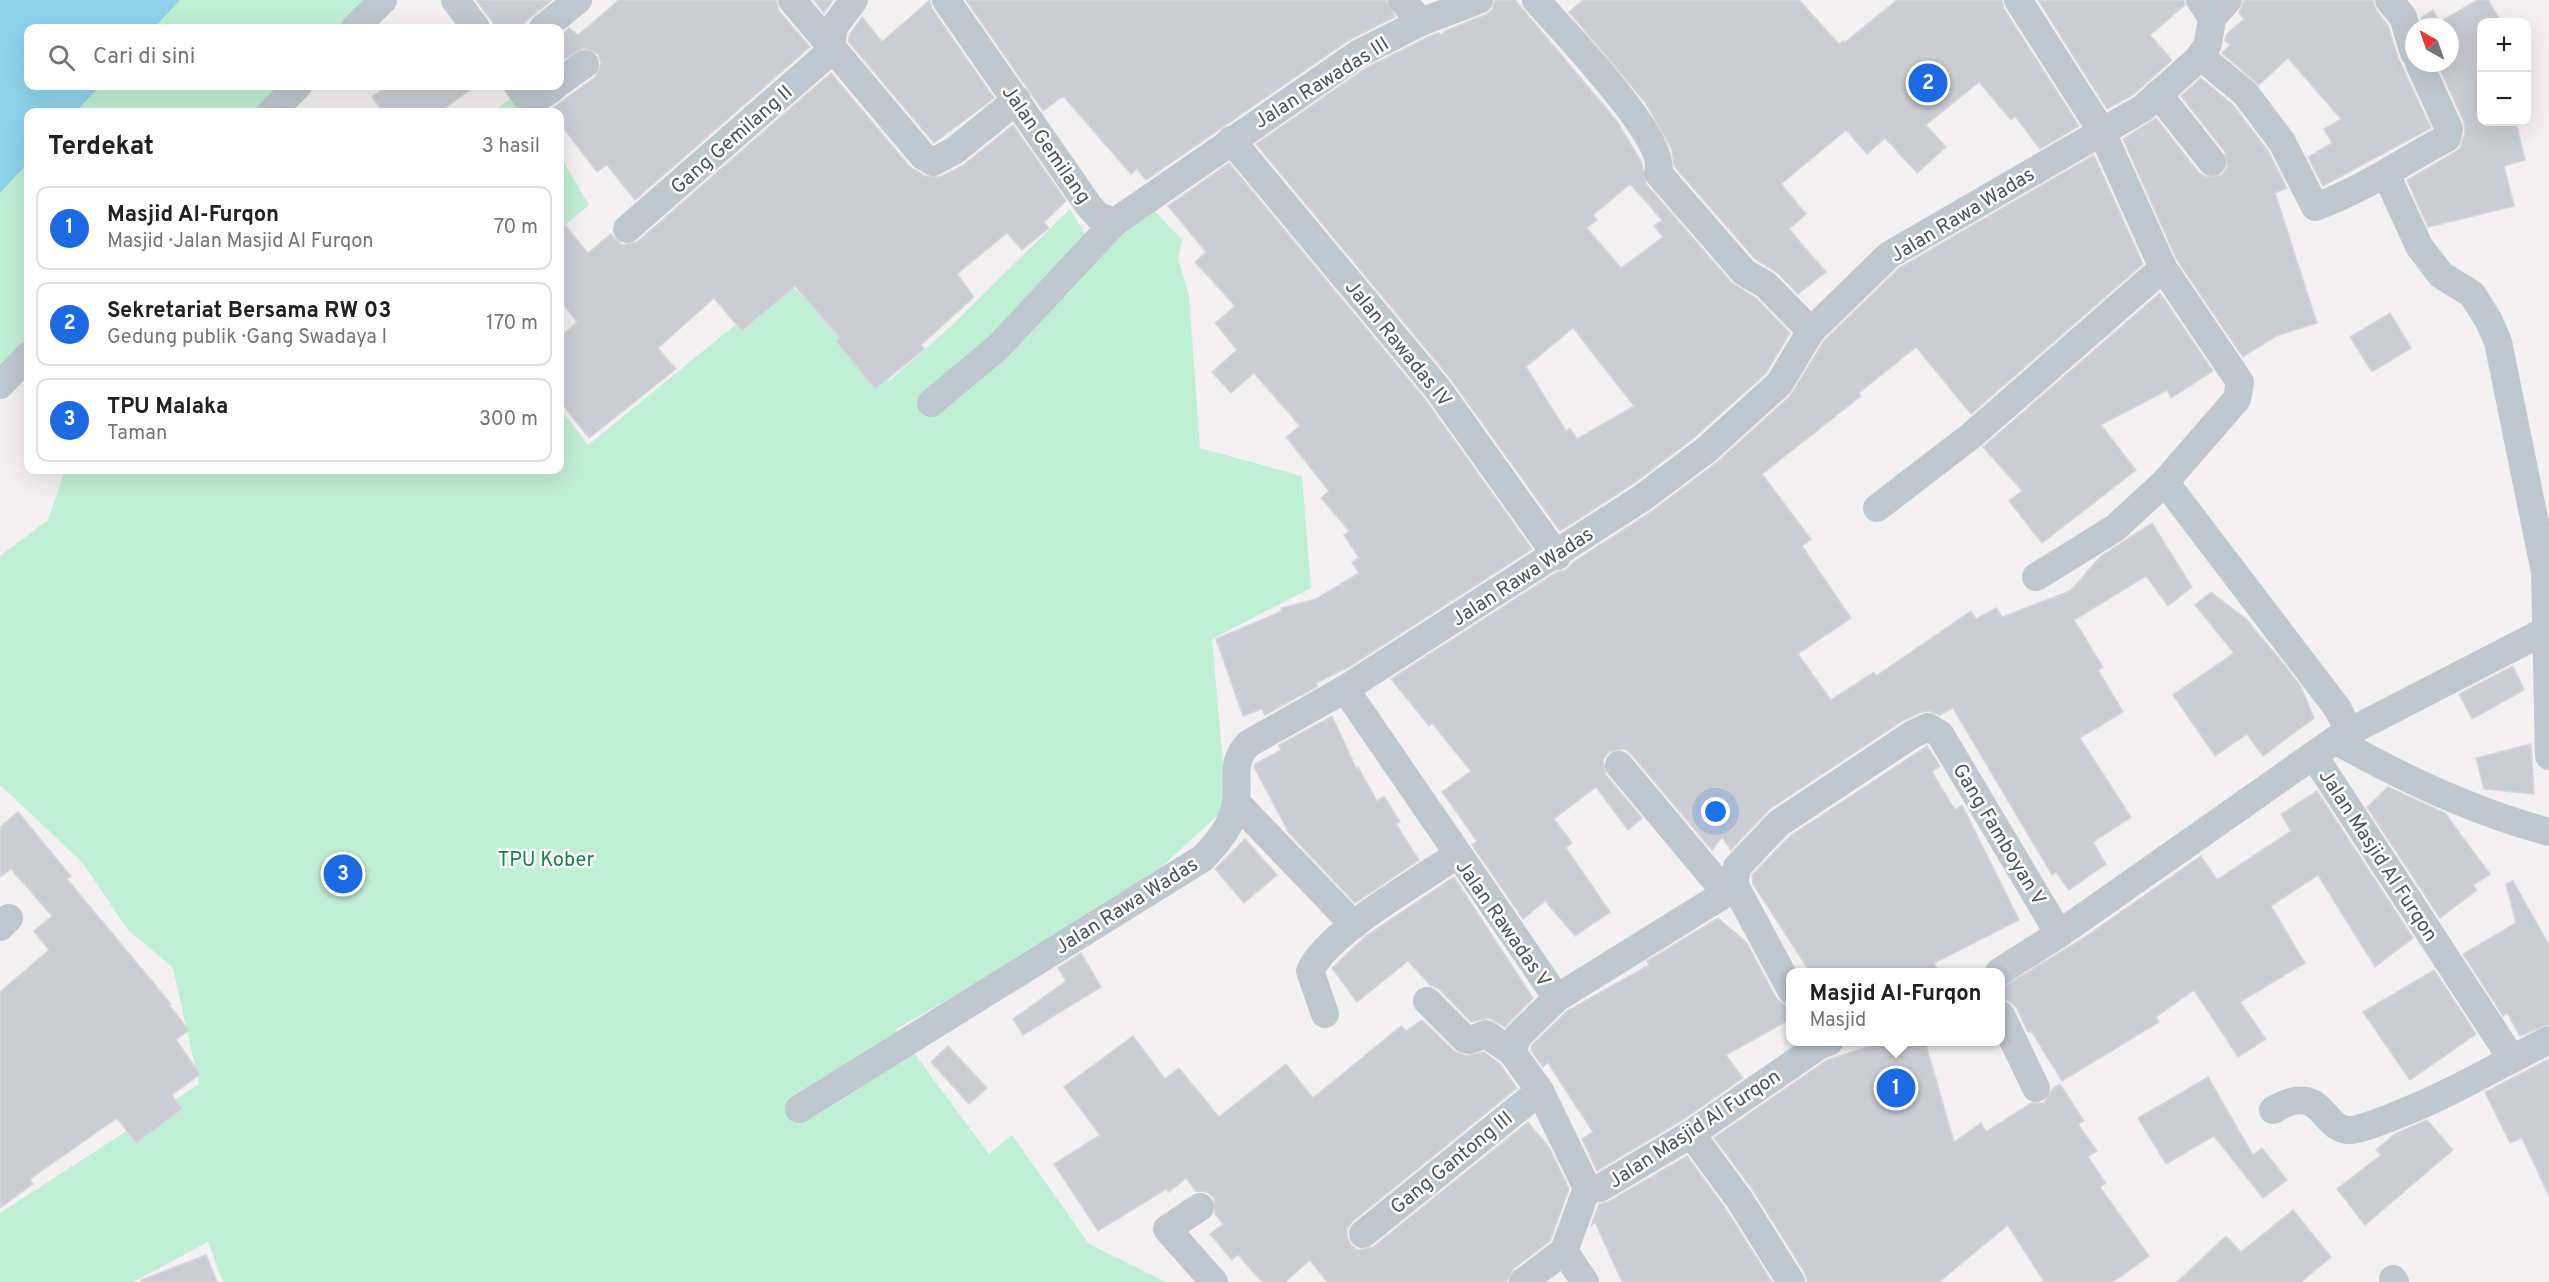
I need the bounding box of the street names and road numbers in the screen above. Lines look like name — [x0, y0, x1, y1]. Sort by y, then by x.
street label: Jalan Rawadas III — [1250, 32, 1394, 136]
street label: Gang Gemilang II — [666, 80, 799, 201]
street label: Jalan Gemilang — [995, 81, 1096, 210]
street label: Jalan Rawa Wadas — [1886, 162, 2040, 269]
street label: Jalan Rawadas IV — [1338, 275, 1457, 413]
street label: Jalan Rawa Wadas — [1447, 522, 1599, 633]
street label: Gang Famboyan V — [1946, 759, 2051, 911]
street label: Jalan Masjid Al Furqon — [2312, 765, 2443, 947]
street label: Jalan Rawa Wadas — [1051, 852, 1204, 961]
street label: Jalan Rawadas V — [1449, 855, 1556, 993]
street label: Jalan Masjid Al Furqon — [1604, 1064, 1786, 1195]
street label: Gang Gantong III — [1386, 1106, 1519, 1221]

